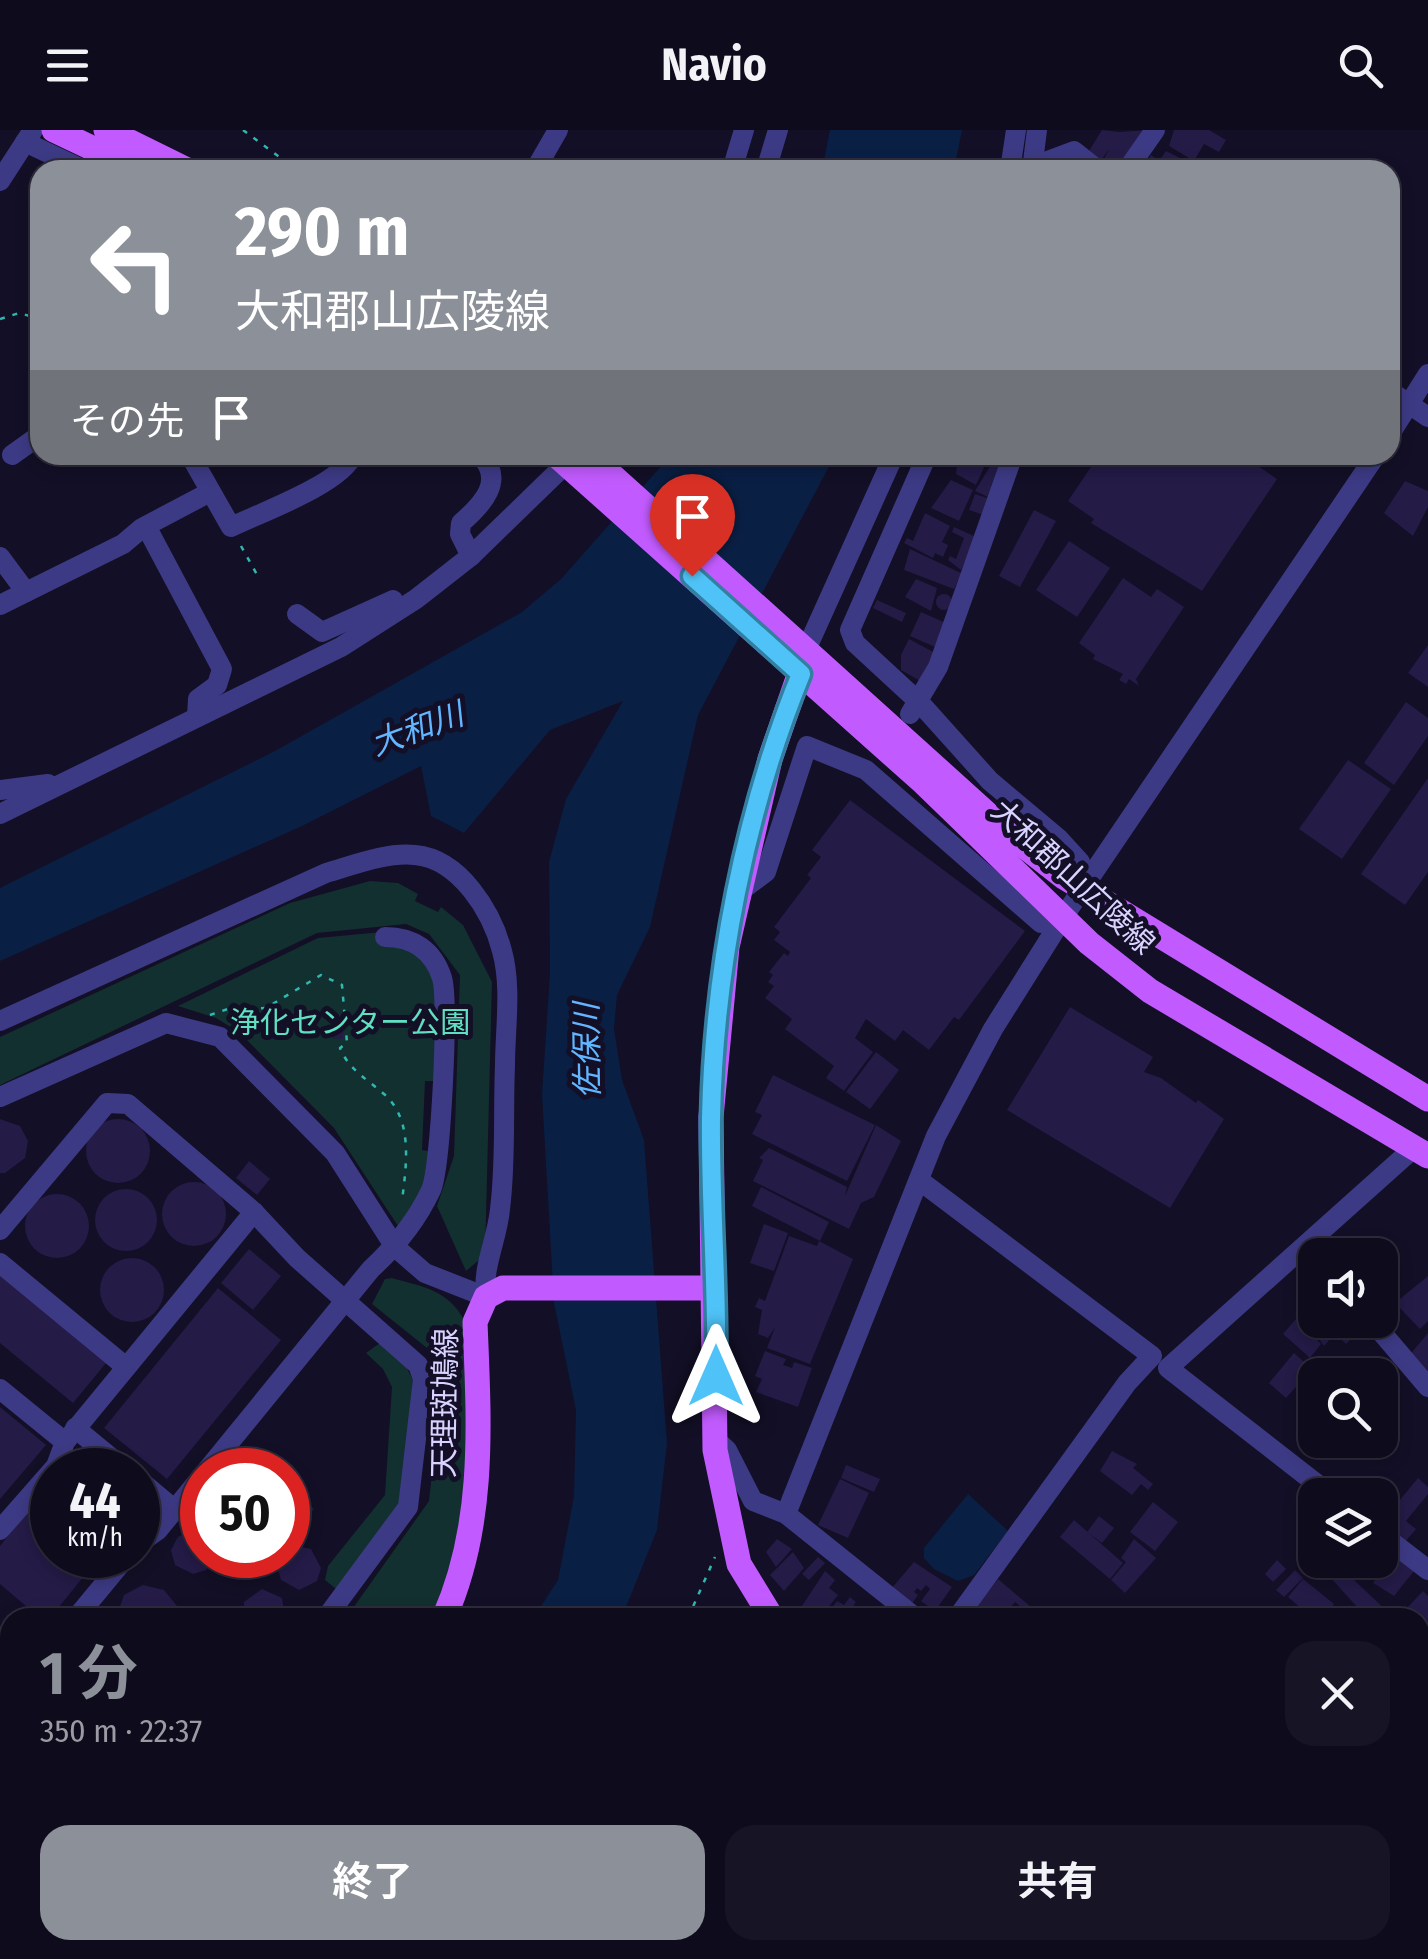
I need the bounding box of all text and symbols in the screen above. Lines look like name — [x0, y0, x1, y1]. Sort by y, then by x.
icon: menu — [40, 38, 95, 93]
text: Navio — [661, 38, 767, 92]
icon: search — [1333, 38, 1388, 93]
text: 290 m — [235, 190, 409, 274]
icon: left — [70, 200, 200, 330]
text: 大和郡山広陵線 — [235, 285, 550, 339]
icon: arrive — [204, 390, 259, 445]
text: その先 — [70, 398, 184, 444]
pin — [650, 474, 735, 577]
icon: arrive — [665, 489, 720, 544]
water label: 大和川 — [365, 694, 471, 763]
street label: 大和郡山広陵線 — [984, 792, 1162, 962]
water label: 佐保川 — [567, 1000, 607, 1099]
park label: 浄化センター公園 — [230, 1005, 470, 1041]
map controls — [1298, 1238, 1398, 1578]
button: sound — [1298, 1238, 1398, 1338]
position arrow — [664, 1324, 768, 1428]
street label: 天理斑鳩線 — [426, 1328, 464, 1478]
button: search — [1298, 1358, 1398, 1458]
speed limit sign: 50 — [180, 1448, 310, 1578]
text: 44 — [69, 1471, 121, 1531]
button: layers — [1298, 1478, 1398, 1578]
text: km/h — [67, 1523, 123, 1553]
text: 1 分 — [40, 1638, 138, 1710]
button: close — [1285, 1641, 1390, 1746]
text: 350 m · 22:37 — [40, 1712, 202, 1750]
button: 終了 — [40, 1825, 705, 1940]
button: 共有 — [725, 1825, 1390, 1940]

